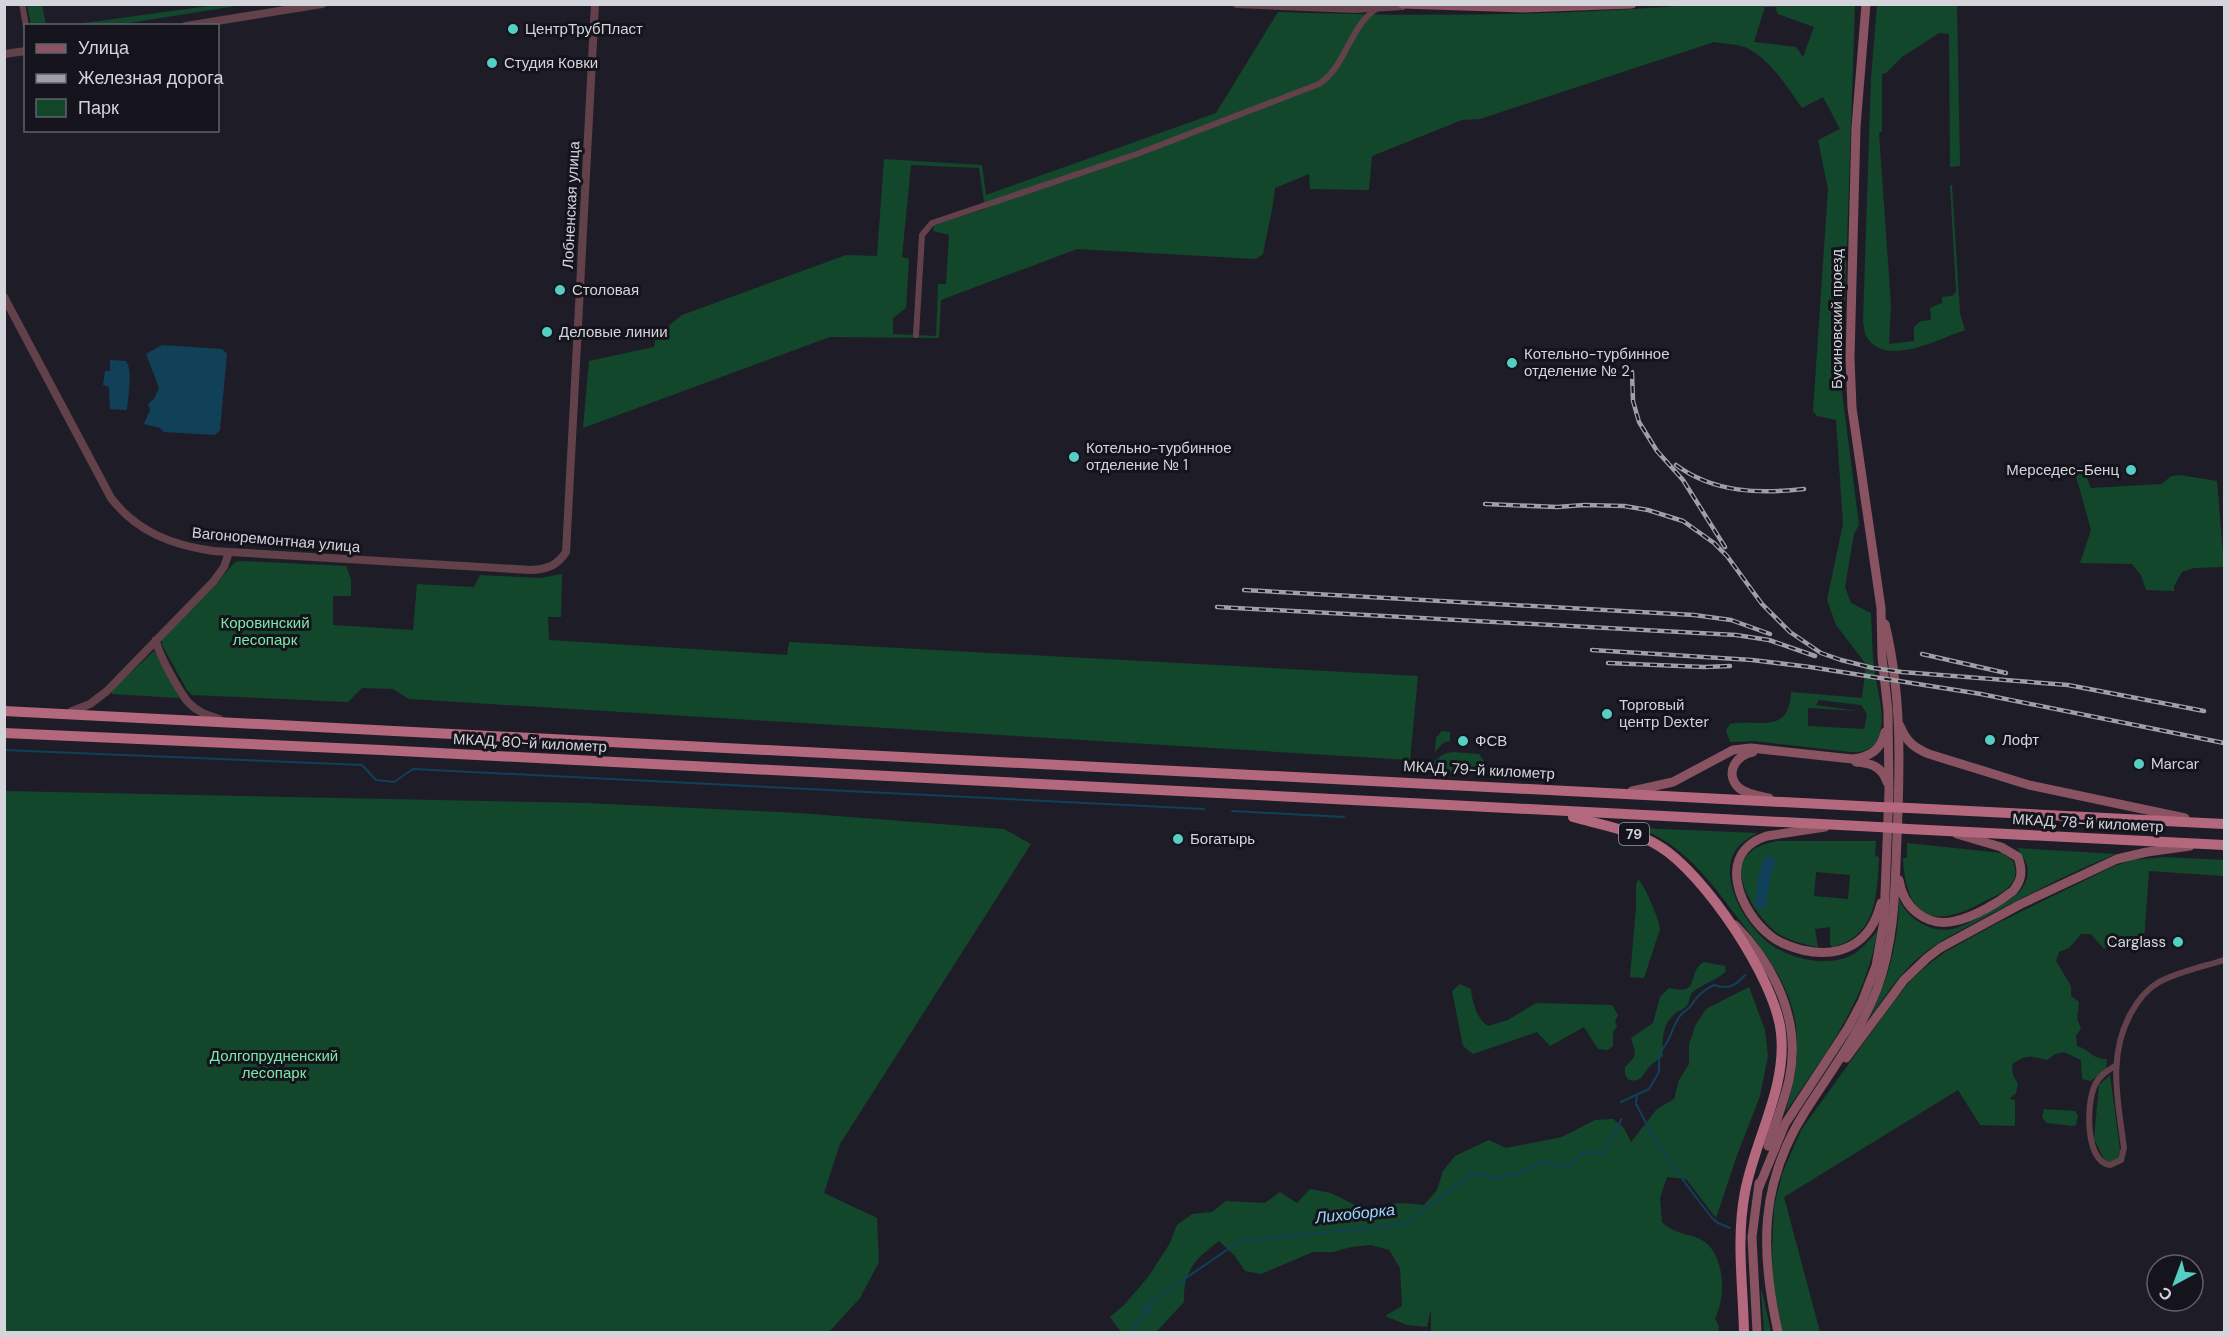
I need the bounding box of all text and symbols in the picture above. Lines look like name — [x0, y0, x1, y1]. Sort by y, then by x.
place label: ЦентрТрубПласт — [525, 19, 643, 39]
marker: ЦентрТрубПласт — [506, 22, 520, 36]
legend — [24, 24, 219, 132]
text: Улица — [78, 36, 130, 60]
place label: Студия Ковки — [504, 53, 598, 73]
marker: Студия Ковки — [485, 56, 499, 70]
text: Железная дорога — [78, 66, 224, 90]
text: Парк — [78, 96, 119, 120]
street label: Лобненская улица — [558, 140, 584, 269]
street label: Бусиновский проезд — [1827, 249, 1847, 389]
place label: Столовая — [572, 280, 639, 300]
marker: Столовая — [553, 283, 567, 297]
place label: Деловые линии — [559, 322, 668, 342]
marker: Деловые линии — [540, 325, 554, 339]
place label: Котельно-турбинное отделение № 2 — [1524, 344, 1670, 381]
marker: Котельно-турбинное отделение № 2 — [1505, 356, 1519, 370]
place label: Котельно-турбинное отделение № 1 — [1086, 438, 1232, 475]
marker: Котельно-турбинное отделение № 1 — [1067, 450, 1081, 464]
place label: Мерседес-Бенц — [2006, 460, 2119, 480]
marker: Мерседес-Бенц — [2124, 463, 2138, 477]
street label: Вагоноремонтная улица — [191, 523, 362, 557]
park label: Коровинский лесопарк — [220, 613, 310, 650]
place label: Торговый центр Dexter — [1619, 695, 1709, 732]
marker: Торговый центр Dexter — [1600, 707, 1614, 721]
street label: МКАД, 80-й километр — [453, 729, 607, 757]
place label: Лофт — [2002, 730, 2039, 750]
place label: ФСВ — [1475, 731, 1507, 751]
marker: Лофт — [1983, 733, 1997, 747]
marker: ФСВ — [1456, 734, 1470, 748]
place label: Marcar — [2151, 754, 2200, 774]
street label: МКАД, 79-й километр — [1403, 756, 1555, 784]
marker: Marcar — [2132, 757, 2146, 771]
street label: МКАД, 78-й километр — [2012, 809, 2164, 837]
road number: 79 — [1619, 823, 1649, 845]
place label: Богатырь — [1190, 829, 1255, 849]
marker: Богатырь — [1171, 832, 1185, 846]
place label: Carglass — [2107, 932, 2166, 952]
marker: Carglass — [2171, 935, 2185, 949]
park label: Долгопрудненский лесопарк — [210, 1046, 338, 1083]
water label: Лихоборка — [1313, 1199, 1396, 1228]
north arrow — [2145, 1253, 2205, 1313]
text: С — [2154, 1282, 2177, 1306]

